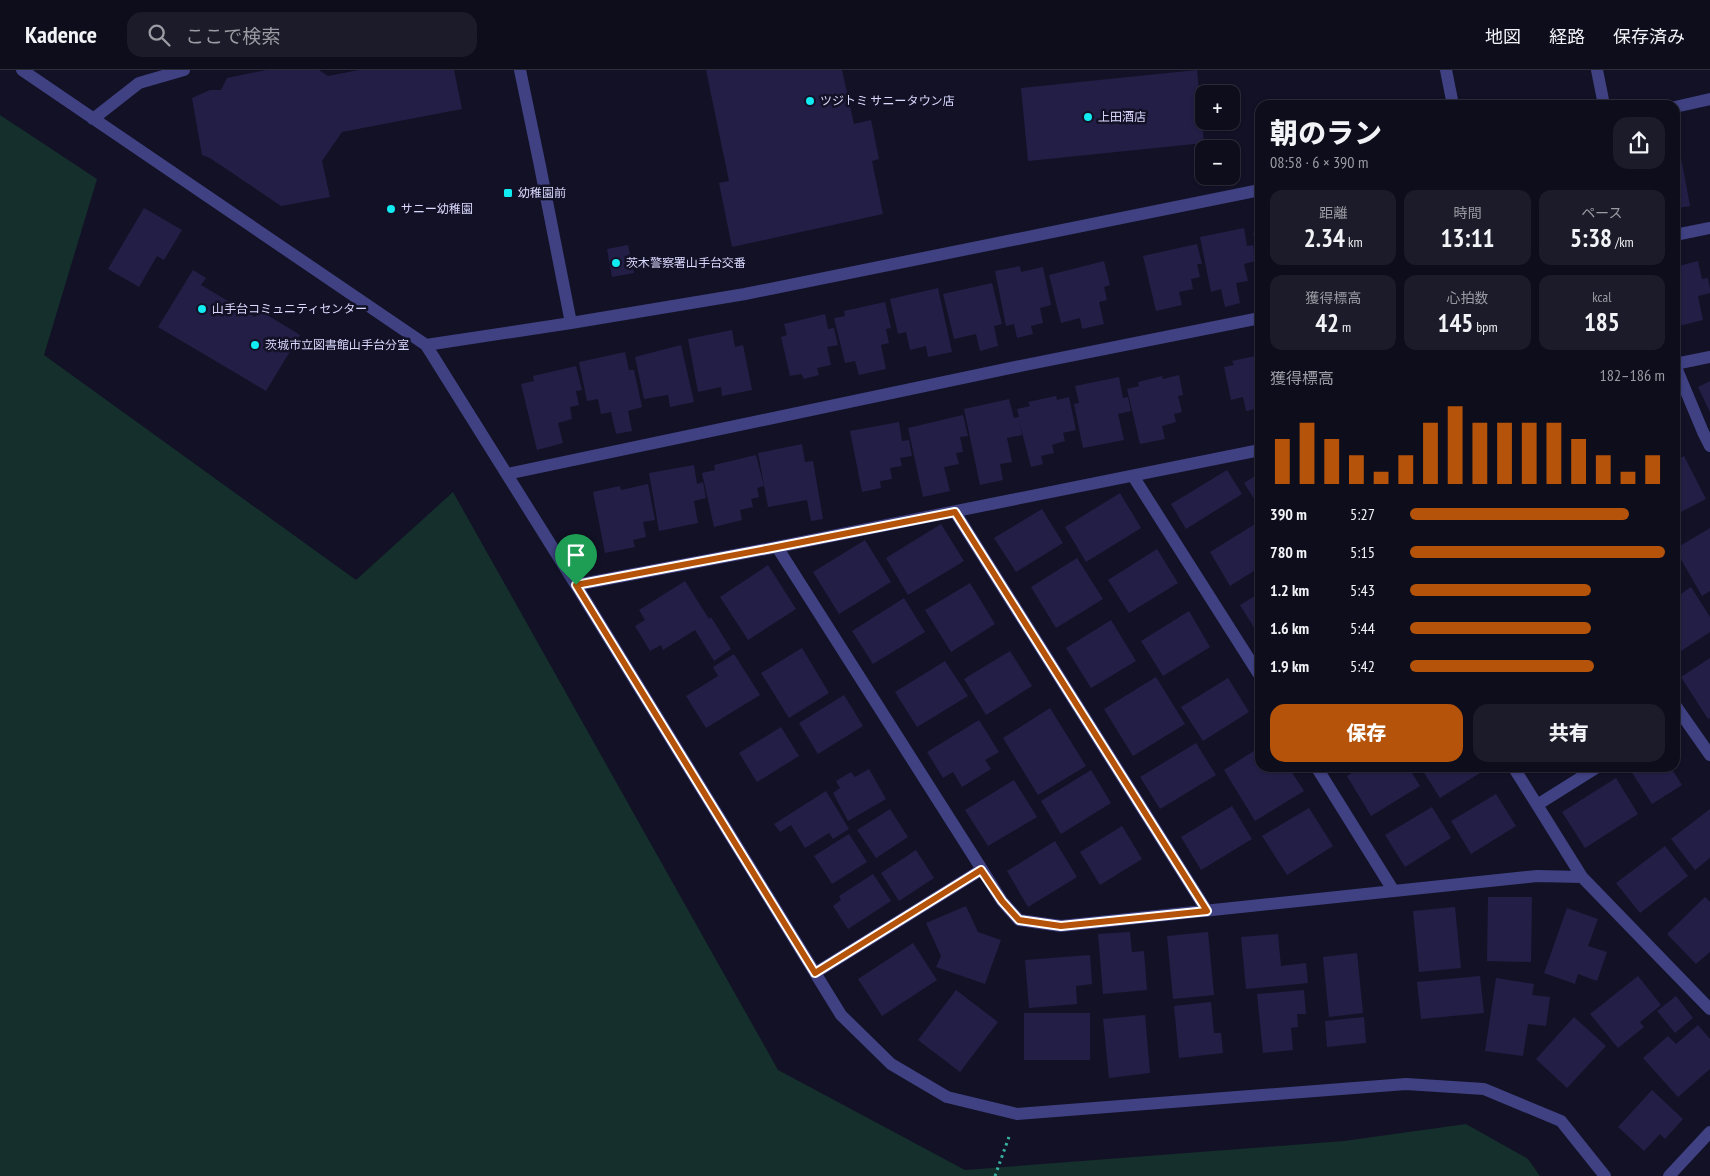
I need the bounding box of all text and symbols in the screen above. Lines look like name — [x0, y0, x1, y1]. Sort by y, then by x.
search box — [127, 12, 477, 57]
text: Kadence — [25, 19, 97, 50]
icon: search — [145, 21, 173, 49]
text: ここで検索 — [185, 24, 280, 48]
text: 地図 — [1485, 25, 1521, 48]
text: 経路 — [1549, 25, 1585, 48]
text: 保存済み — [1613, 25, 1685, 48]
map controls — [1195, 85, 1240, 185]
button: + — [1195, 85, 1240, 130]
place label: ツジトミ サニータウン店 — [820, 93, 955, 108]
marker: ツジトミ サニータウン店 — [804, 95, 816, 107]
place label: 上田酒店 — [1098, 109, 1146, 124]
marker: 上田酒店 — [1082, 111, 1094, 123]
text: 朝のラン — [1270, 114, 1382, 151]
button: share — [1613, 117, 1665, 169]
button: − — [1195, 140, 1240, 185]
text: 08:58 · 6 × 390 m — [1270, 152, 1368, 172]
place label: 幼稚園前 — [518, 185, 566, 200]
marker: 幼稚園前 — [502, 187, 514, 199]
place label: サニー幼稚園 — [401, 201, 473, 216]
marker: サニー幼稚園 — [385, 203, 397, 215]
text: 距離 — [1319, 204, 1347, 222]
text: 時間 — [1453, 204, 1481, 222]
text: ペース — [1581, 204, 1622, 222]
text: 2.34 — [1304, 222, 1345, 254]
text: 13:11 — [1440, 222, 1495, 254]
text: 5:38 — [1570, 222, 1612, 254]
text: km — [1345, 233, 1363, 251]
text: /km — [1612, 233, 1634, 251]
place label: 茨木警察署山手台交番 — [626, 255, 746, 270]
marker: 茨木警察署山手台交番 — [610, 257, 622, 269]
text: kcal — [1592, 288, 1611, 306]
text: 獲得標高 — [1305, 289, 1361, 307]
text: 心拍数 — [1446, 289, 1488, 307]
place label: 山手台コミュニティセンター — [212, 301, 367, 316]
marker: 山手台コミュニティセンター — [196, 303, 208, 315]
text: 185 — [1584, 306, 1620, 338]
text: 42 — [1315, 307, 1339, 339]
text: 145 — [1437, 307, 1473, 339]
text: m — [1339, 318, 1351, 336]
text: bpm — [1473, 318, 1498, 336]
place label: 茨城市立図書館山手台分室 — [265, 337, 409, 352]
marker: 茨城市立図書館山手台分室 — [249, 339, 261, 351]
text: 182–186 m — [1600, 365, 1665, 385]
text: 獲得標高 — [1270, 368, 1334, 388]
text: 390 m — [1270, 504, 1307, 524]
text: 5:27 — [1350, 504, 1375, 524]
pin — [555, 534, 597, 585]
icon: arrive — [562, 541, 590, 569]
text: 780 m — [1270, 542, 1307, 562]
text: 5:15 — [1350, 542, 1375, 562]
text: 1.2 km — [1270, 580, 1309, 600]
text: 5:43 — [1350, 580, 1375, 600]
text: 1.6 km — [1270, 618, 1309, 638]
text: 5:44 — [1350, 618, 1375, 638]
text: 1.9 km — [1270, 656, 1309, 676]
text: 5:42 — [1350, 656, 1375, 676]
button: 保存 — [1270, 704, 1463, 762]
button: 共有 — [1473, 704, 1665, 762]

